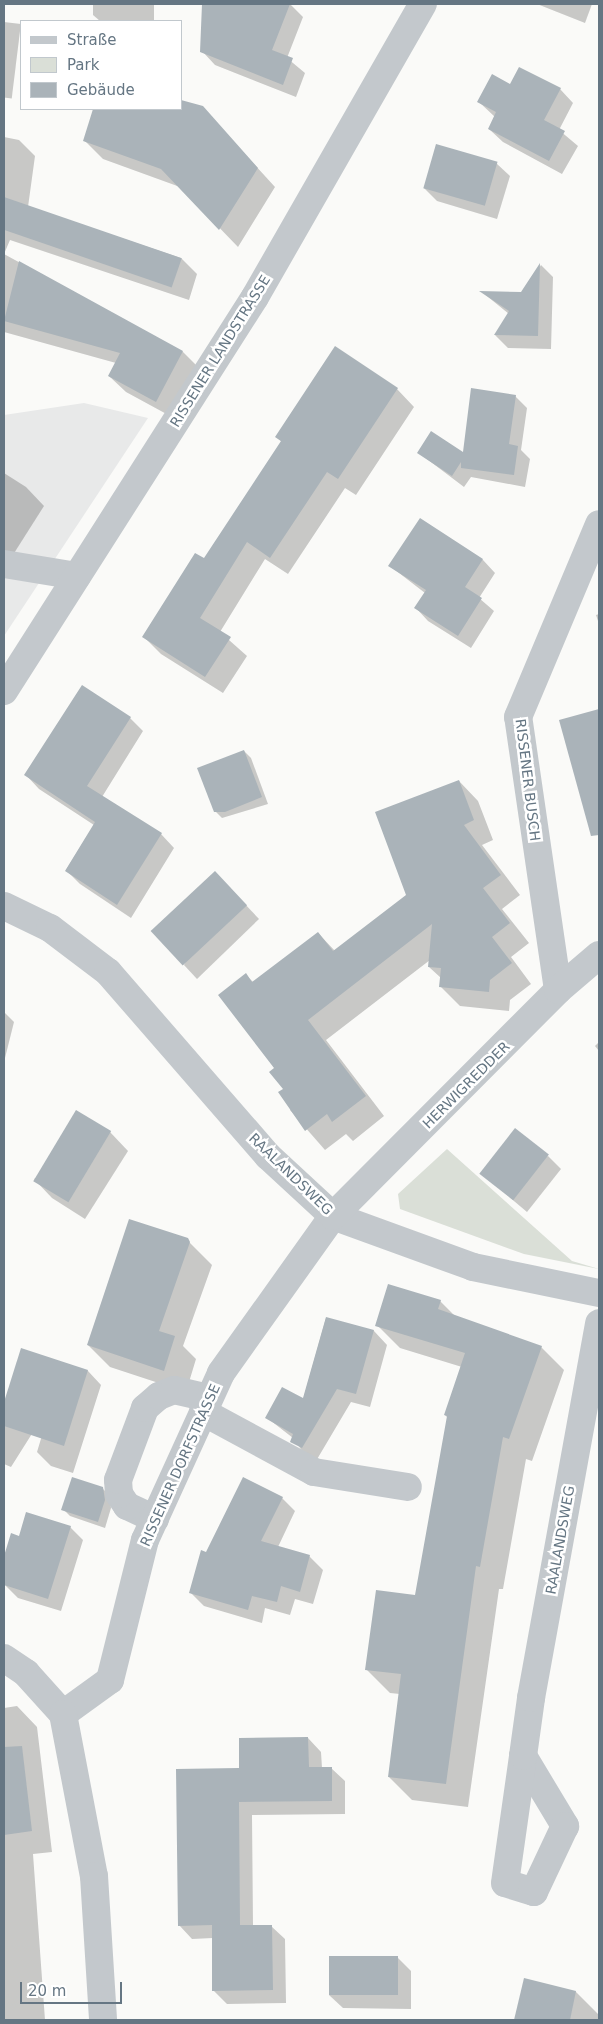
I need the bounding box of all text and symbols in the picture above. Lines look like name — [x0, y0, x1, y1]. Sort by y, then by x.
legend — [20, 20, 182, 110]
text: Straße — [67, 31, 116, 49]
text: Park — [67, 56, 99, 74]
text: Gebäude — [67, 81, 135, 99]
street label: RISSENER LANDSTRASSE — [166, 272, 274, 430]
street label: RISSENER BUSCH — [512, 718, 544, 842]
street label: HERWIGREDDER — [419, 1038, 513, 1132]
street label: RAALANDSWEG — [246, 1130, 336, 1218]
street label: RISSENER DORFSTRASSE — [137, 1381, 223, 1549]
street label: RAALANDSWEG — [542, 1484, 578, 1596]
scale bar — [22, 1972, 125, 2004]
text: 20 m — [28, 1982, 66, 2000]

